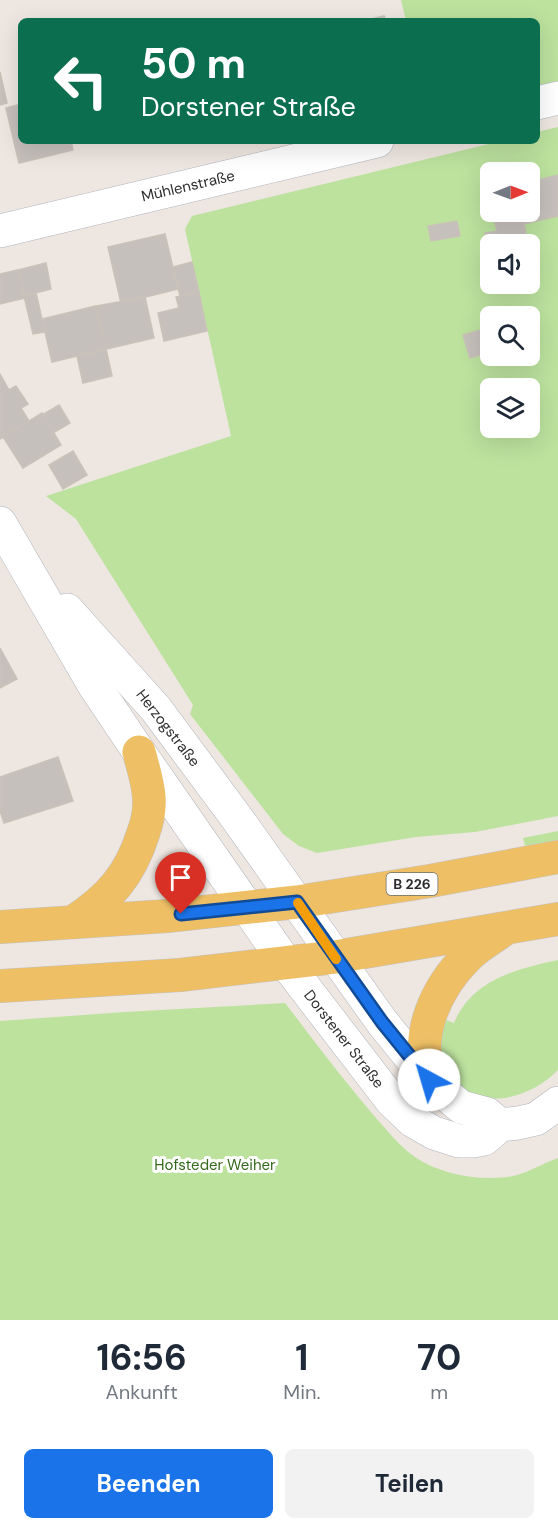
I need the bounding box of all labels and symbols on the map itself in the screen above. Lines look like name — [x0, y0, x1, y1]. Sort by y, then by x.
north arrow — [480, 162, 540, 222]
street label: Mühlenstraße — [139, 166, 237, 206]
street label: Herzogstraße — [131, 685, 205, 771]
pin — [155, 852, 206, 914]
road number: B 226 — [386, 873, 438, 895]
street label: Dorstener Straße — [299, 986, 389, 1092]
position arrow — [397, 1048, 461, 1112]
park label: Hofsteder Weiher — [154, 1155, 276, 1175]

